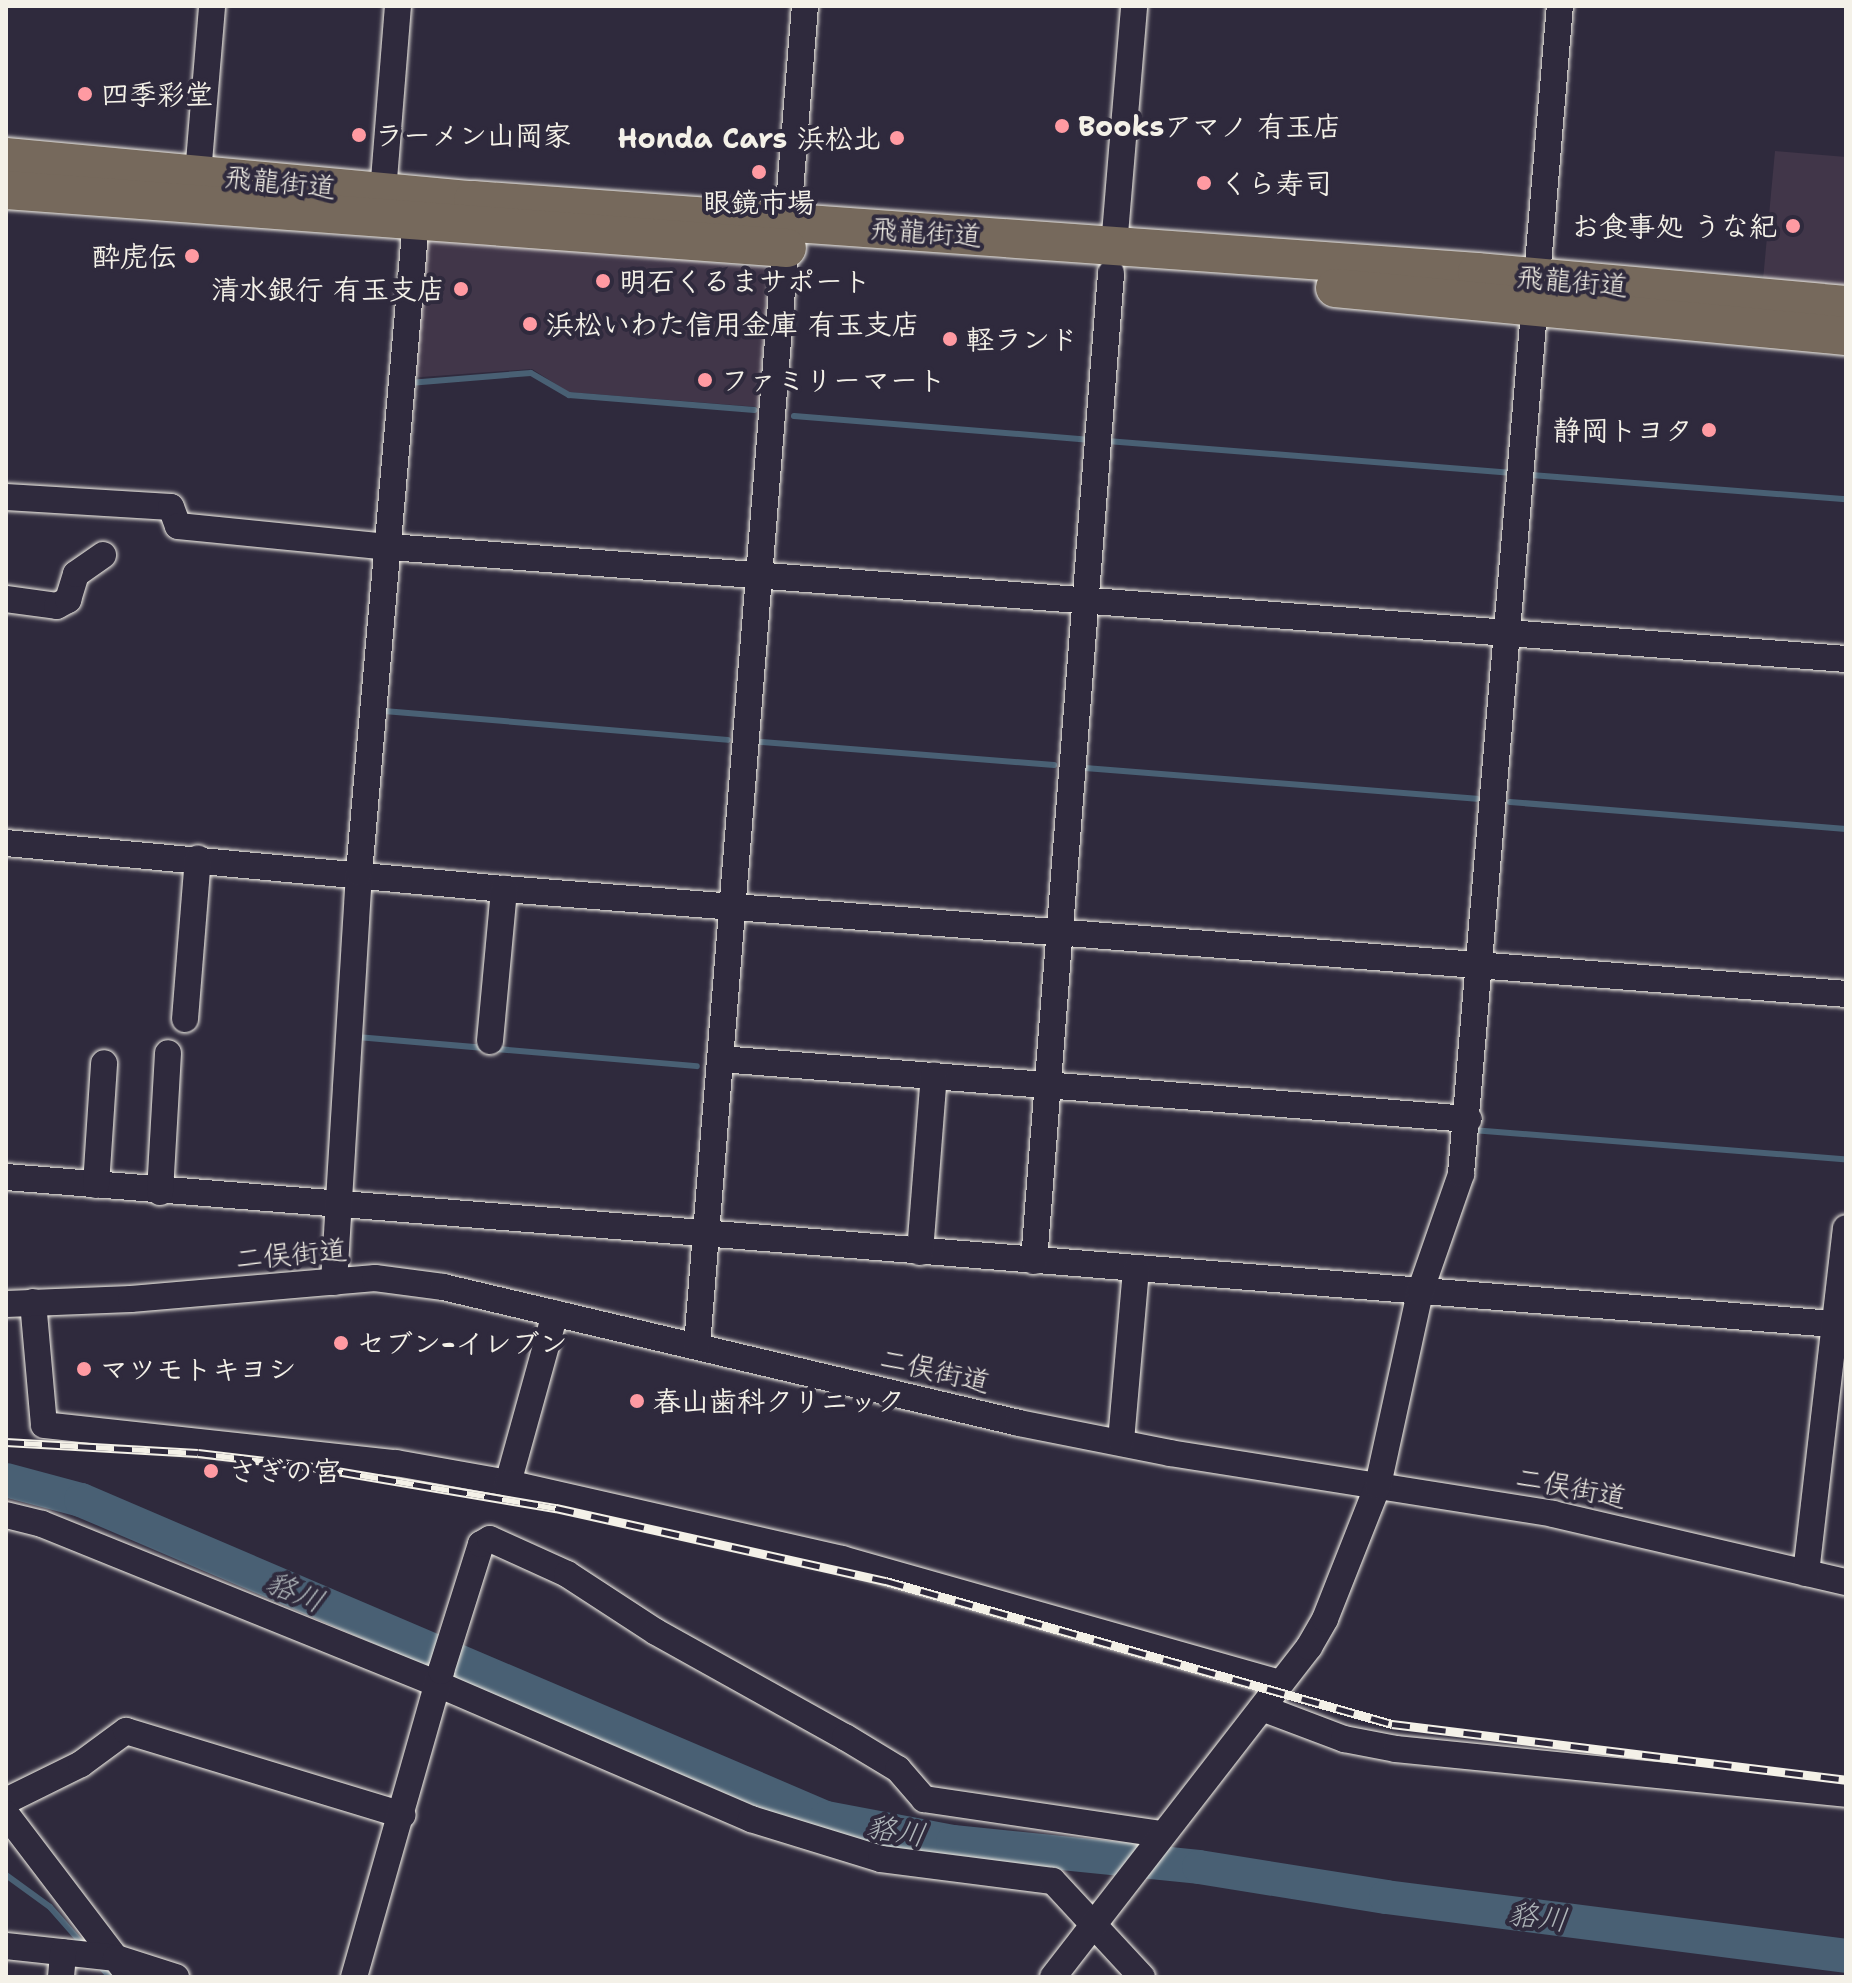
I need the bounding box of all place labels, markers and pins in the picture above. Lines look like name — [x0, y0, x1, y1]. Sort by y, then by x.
place label: 四季彩堂 — [101, 77, 213, 111]
marker: 四季彩堂 — [76, 85, 94, 103]
place label: Booksアマノ 有玉店 — [1078, 109, 1342, 143]
marker: Booksアマノ 有玉店 — [1053, 117, 1071, 135]
place label: ラーメン山岡家 — [375, 118, 571, 152]
place label: Honda Cars 浜松北 — [617, 121, 881, 155]
marker: ラーメン山岡家 — [350, 126, 368, 144]
marker: Honda Cars 浜松北 — [888, 129, 906, 147]
marker: 眼鏡市場 — [750, 163, 768, 181]
place label: くら寿司 — [1220, 166, 1332, 200]
marker: くら寿司 — [1195, 174, 1213, 192]
place label: 眼鏡市場 — [703, 185, 815, 219]
place label: お食事処 うな紀 — [1571, 209, 1777, 243]
marker: お食事処 うな紀 — [1784, 217, 1802, 235]
place label: 酔虎伝 — [92, 239, 176, 273]
marker: 酔虎伝 — [183, 247, 201, 265]
place label: 明石くるまサポート — [619, 264, 871, 298]
place label: 清水銀行 有玉支店 — [211, 272, 445, 306]
marker: 明石くるまサポート — [594, 272, 612, 290]
marker: 清水銀行 有玉支店 — [452, 280, 470, 298]
place label: 浜松いわた信用金庫 有玉支店 — [546, 307, 920, 341]
marker: 浜松いわた信用金庫 有玉支店 — [521, 315, 539, 333]
place label: 軽ランド — [966, 322, 1078, 356]
marker: 軽ランド — [941, 330, 959, 348]
place label: ファミリーマート — [721, 363, 945, 397]
marker: ファミリーマート — [696, 371, 714, 389]
place label: 静岡トヨタ — [1553, 413, 1693, 447]
marker: 静岡トヨタ — [1700, 421, 1718, 439]
place label: セブン-イレブン — [357, 1326, 568, 1360]
marker: セブン-イレブン — [332, 1334, 350, 1352]
place label: マツモトキヨシ — [100, 1352, 296, 1386]
marker: マツモトキヨシ — [75, 1360, 93, 1378]
place label: 春山歯科クリニック — [653, 1384, 905, 1418]
marker: 春山歯科クリニック — [628, 1392, 646, 1410]
place label: さぎの宮 — [229, 1454, 341, 1488]
marker: さぎの宮 — [200, 1460, 222, 1482]

